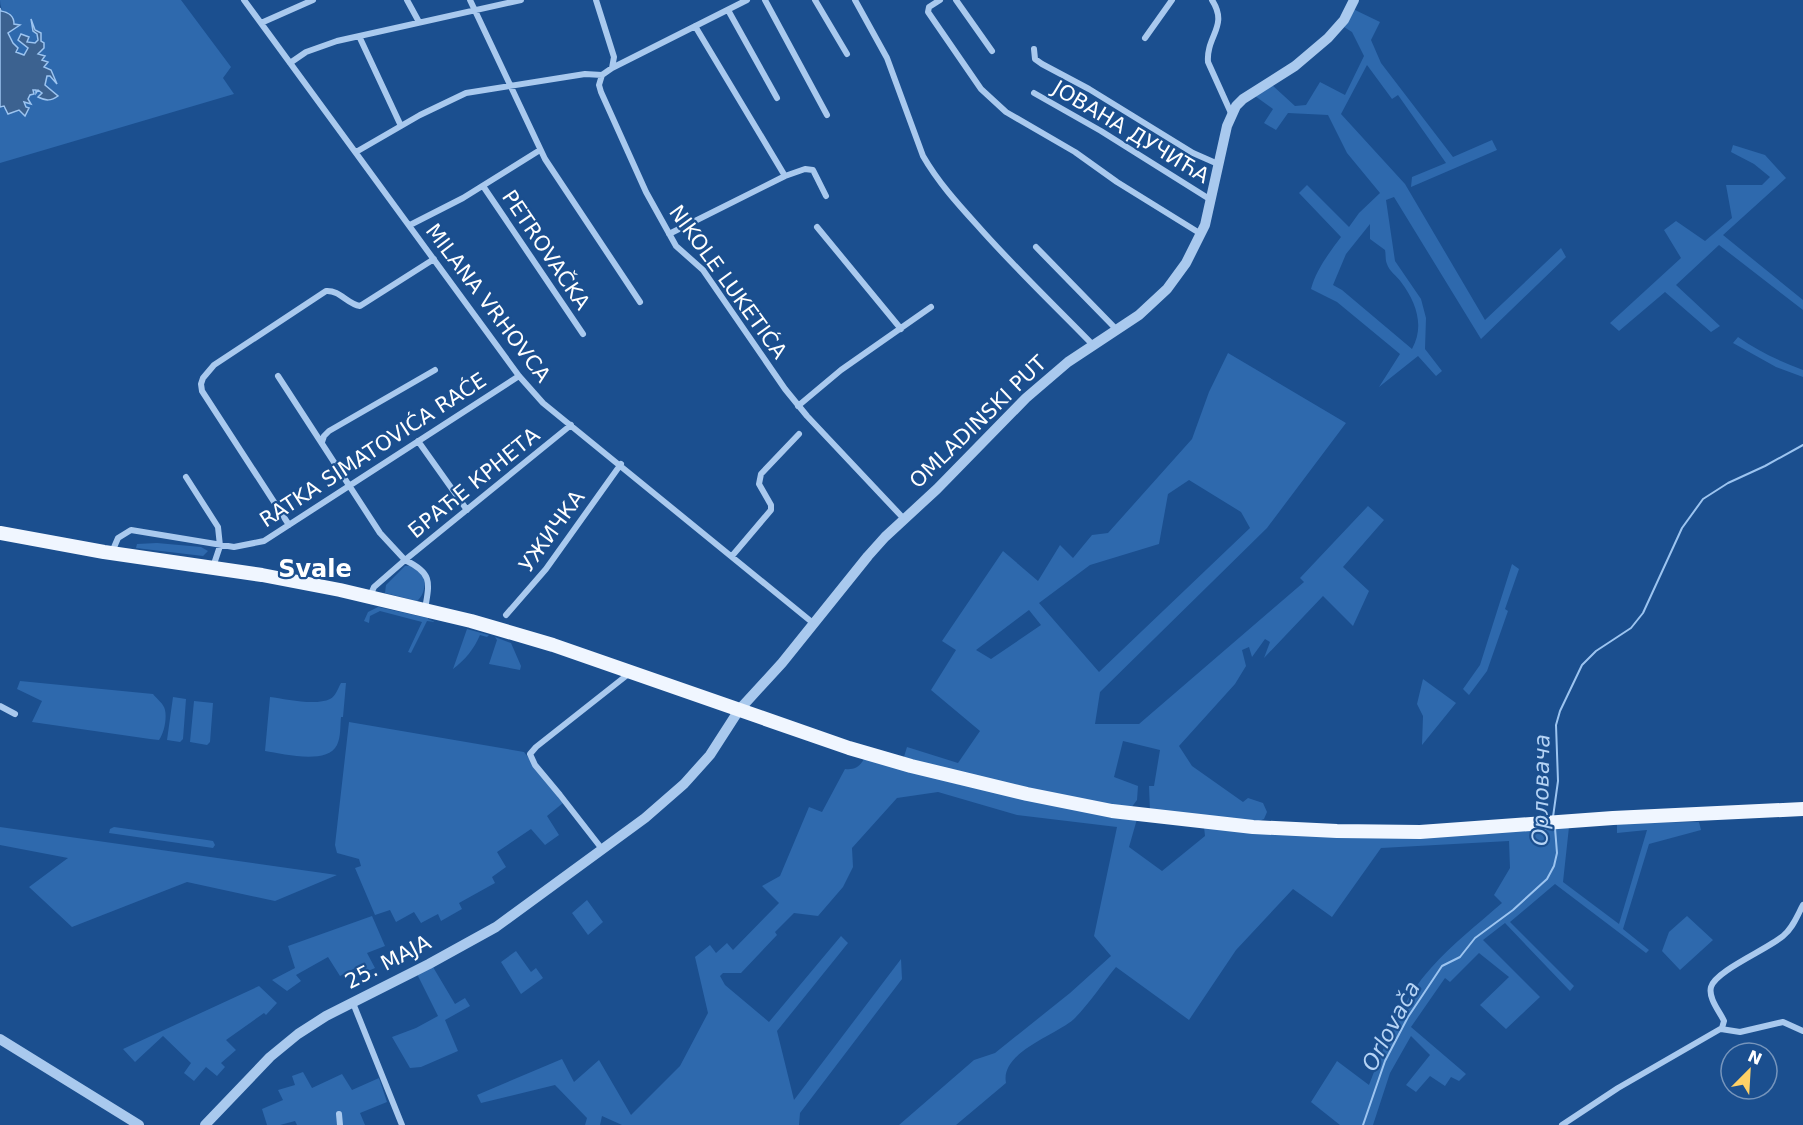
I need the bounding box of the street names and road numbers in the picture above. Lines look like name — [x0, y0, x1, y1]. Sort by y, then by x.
street label: ЈОВАНА ДУЧИЋА — [1047, 75, 1214, 189]
street label: PETROVAČKA — [497, 185, 596, 315]
street label: NIKOLE LUKETIĆA — [664, 200, 793, 364]
street label: MILANA VRHOVCA — [421, 219, 556, 387]
street label: OMLADINSKI PUT — [905, 351, 1051, 493]
street label: RATKA SIMATOVIĆA RAĆE — [255, 367, 491, 532]
street label: БРАЋЕ КРНЕТА — [404, 422, 545, 543]
street label: УЖИЧКА — [514, 485, 590, 576]
street label: 25. МАЈА — [341, 930, 435, 994]

